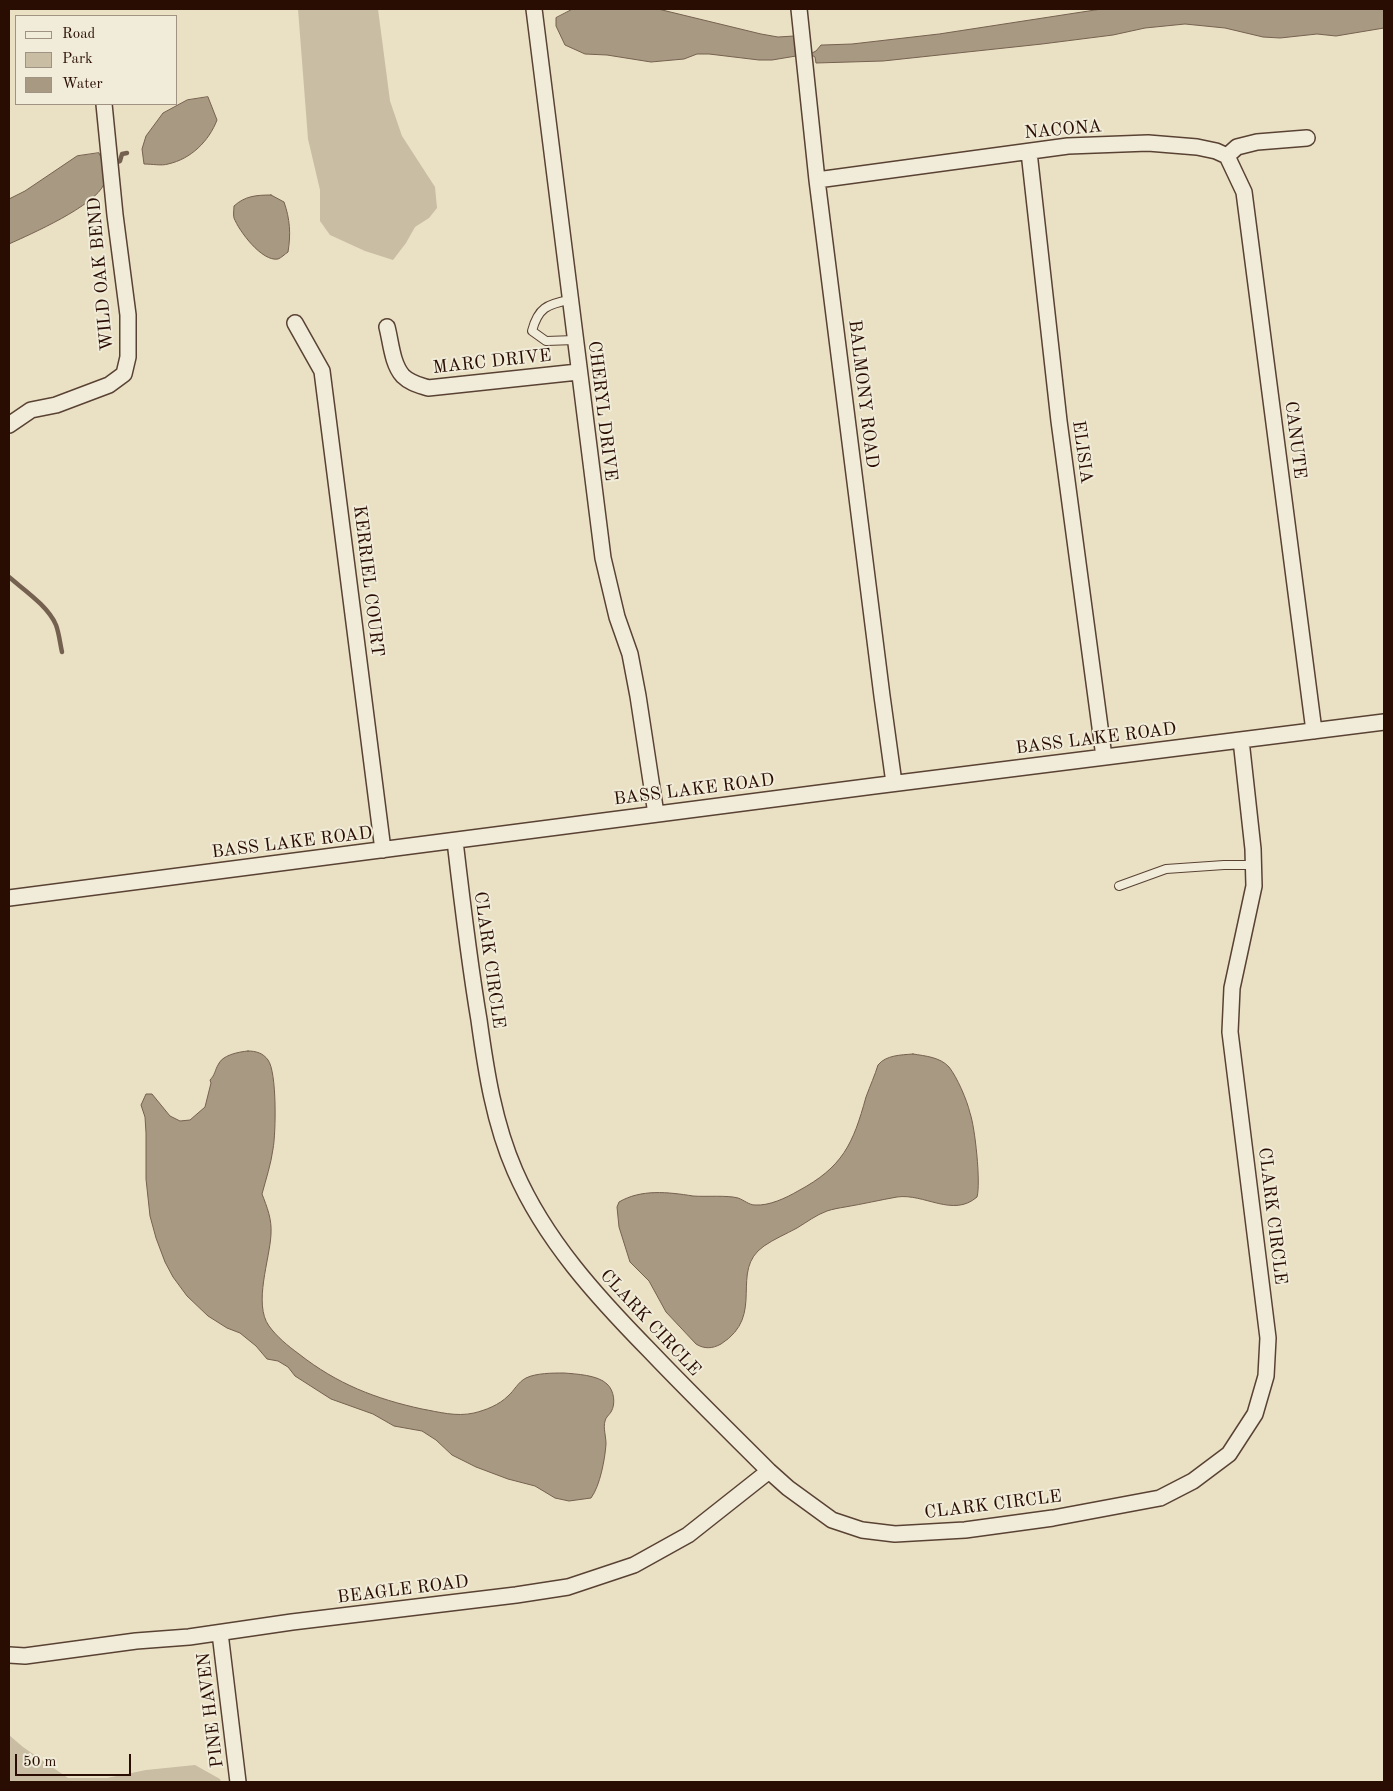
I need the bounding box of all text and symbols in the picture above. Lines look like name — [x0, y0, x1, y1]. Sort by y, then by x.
legend — [15, 15, 178, 105]
text: Road — [62, 27, 95, 42]
text: Park — [62, 52, 93, 67]
text: Water — [62, 77, 103, 92]
street label: NACONA — [1023, 116, 1103, 144]
street label: WILD OAK BEND — [84, 196, 118, 352]
street label: BALMONY ROAD — [843, 319, 883, 469]
street label: CHERYL DRIVE — [583, 340, 621, 482]
street label: MARC DRIVE — [432, 345, 552, 379]
street label: CANUTE — [1280, 400, 1310, 480]
street label: ELISIA — [1067, 419, 1097, 485]
street label: KERRIEL COURT — [348, 504, 388, 658]
street label: BASS LAKE ROAD — [1014, 718, 1178, 760]
street label: BASS LAKE ROAD — [612, 769, 776, 811]
street label: BASS LAKE ROAD — [210, 822, 374, 864]
street label: CLARK CIRCLE — [469, 890, 509, 1030]
street label: CLARK CIRCLE — [1253, 1146, 1291, 1286]
street label: CLARK CIRCLE — [595, 1265, 705, 1381]
street label: CLARK CIRCLE — [923, 1486, 1063, 1524]
street label: BEAGLE ROAD — [336, 1571, 470, 1609]
street label: PINE HAVEN — [193, 1651, 229, 1769]
scale bar — [18, 1744, 134, 1776]
text: 50 m — [23, 1755, 57, 1770]

